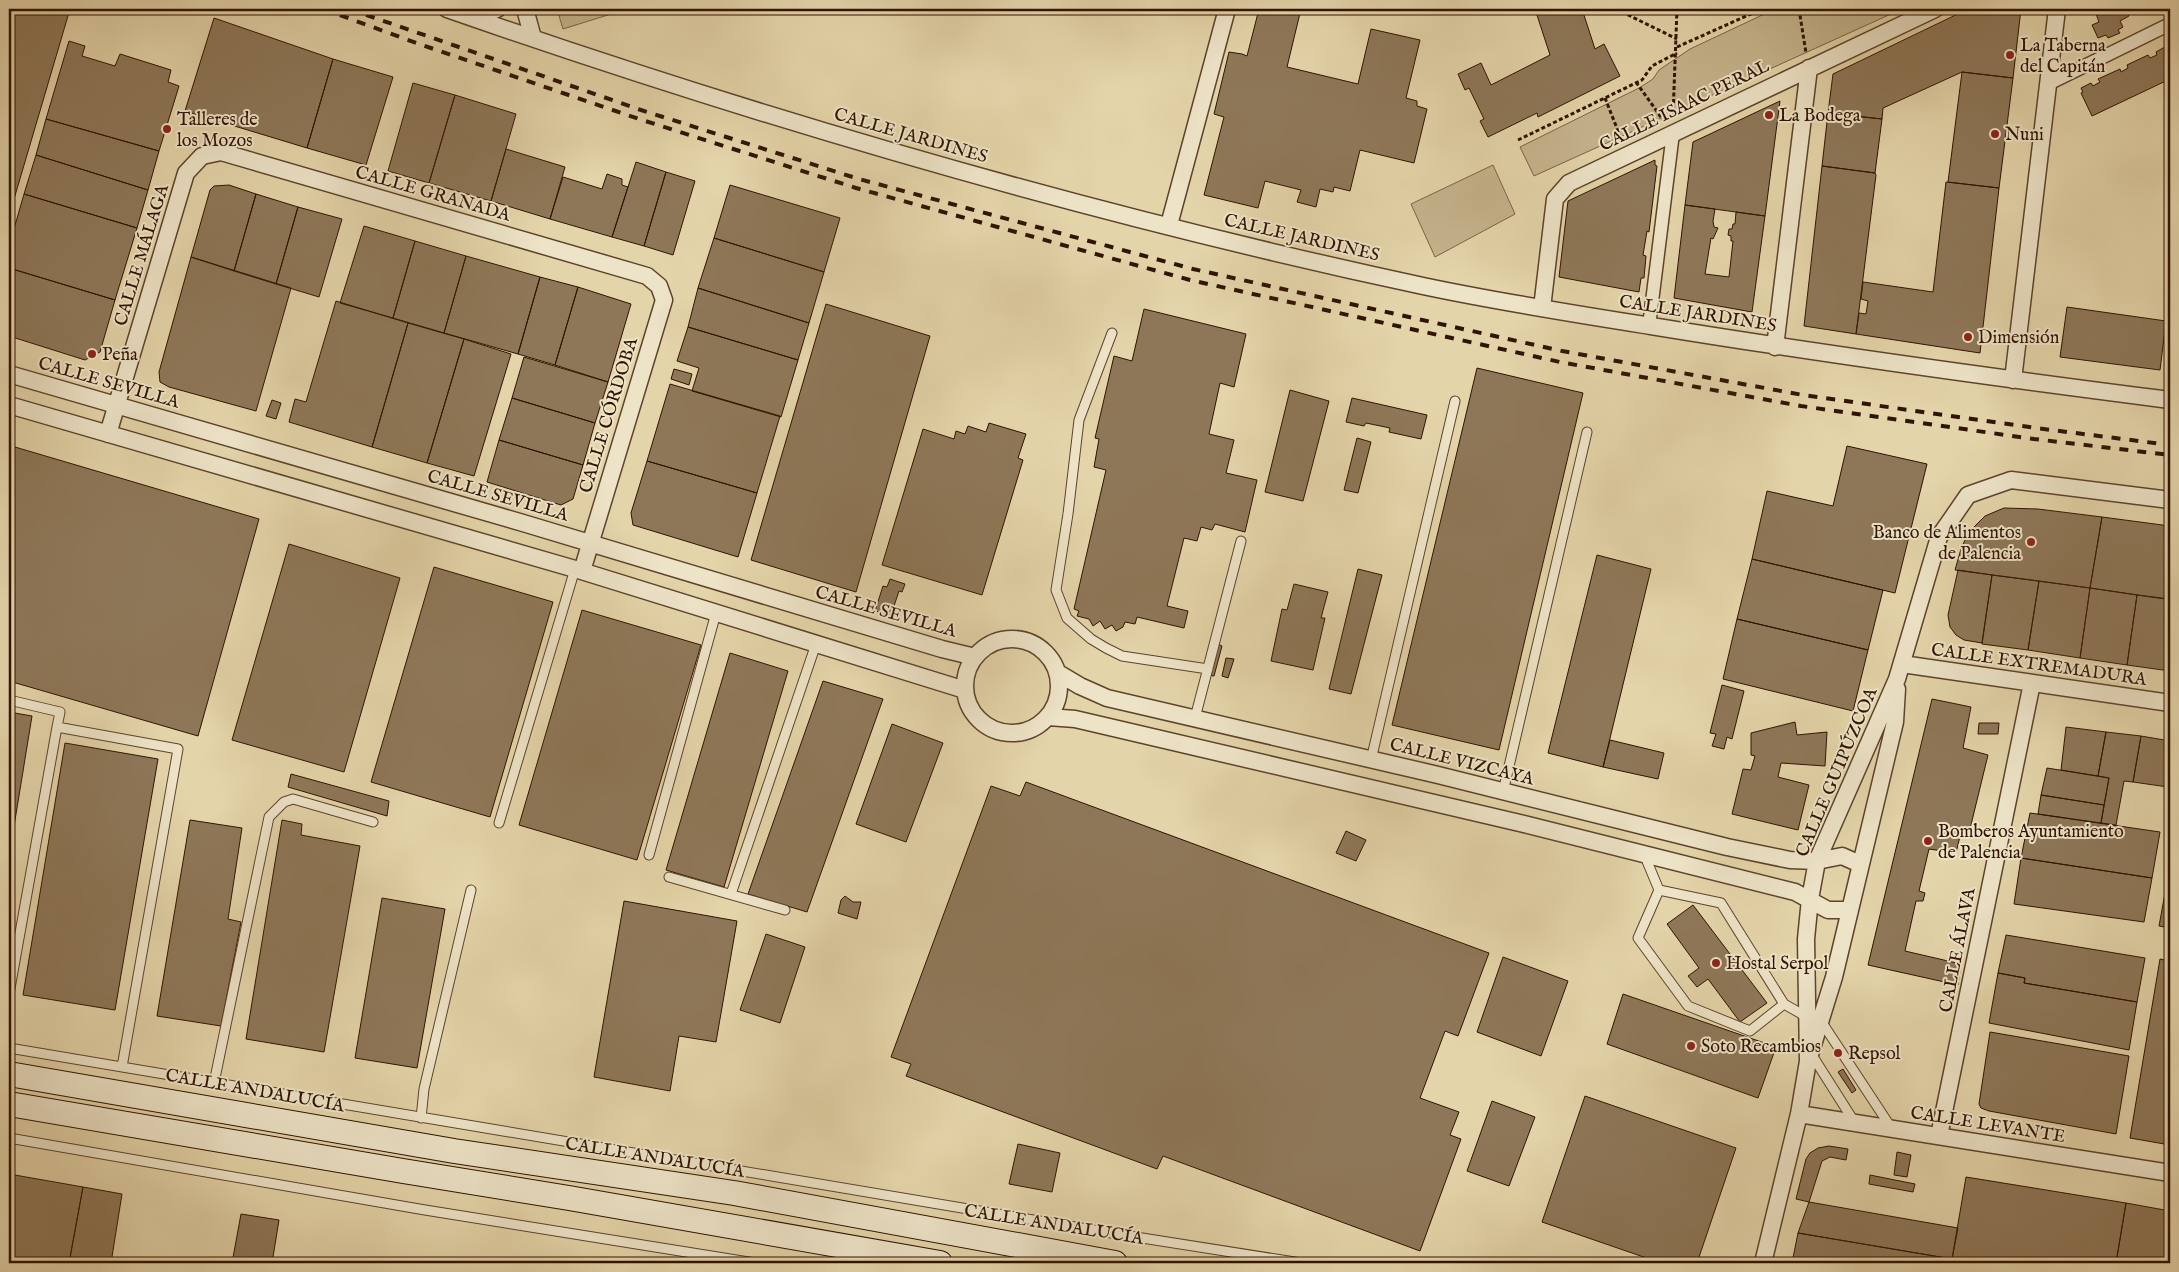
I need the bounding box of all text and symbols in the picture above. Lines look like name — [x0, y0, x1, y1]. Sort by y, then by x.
place label: La Taberna del Capitán — [2020, 35, 2106, 79]
marker: La Taberna del Capitán — [2004, 49, 2016, 61]
street label: CALLE ISAAC PERAL — [1596, 55, 1774, 158]
street label: CALLE JARDINES — [831, 103, 990, 169]
place label: La Bodega — [1779, 105, 1861, 128]
place label: Talleres de los Mozos — [177, 109, 258, 153]
marker: La Bodega — [1763, 109, 1775, 121]
marker: Talleres de los Mozos — [161, 123, 173, 135]
place label: Nuni — [2005, 124, 2044, 147]
marker: Nuni — [1989, 128, 2001, 140]
street label: CALLE GRANADA — [352, 161, 514, 228]
street label: CALLE MÁLAGA — [108, 180, 175, 329]
street label: CALLE JARDINES — [1222, 209, 1382, 268]
street label: CALLE JARDINES — [1617, 291, 1778, 338]
place label: Dimensión — [1978, 327, 2060, 350]
marker: Dimensión — [1962, 331, 1974, 343]
street label: CALLE CÓRDOBA — [573, 334, 644, 496]
place label: Peña — [102, 344, 138, 367]
marker: Peña — [86, 348, 98, 360]
street label: CALLE SEVILLA — [35, 352, 183, 415]
street label: CALLE SEVILLA — [424, 465, 572, 528]
place label: Banco de Alimentos de Palencia — [1873, 522, 2021, 566]
marker: Banco de Alimentos de Palencia — [2025, 536, 2037, 548]
street label: CALLE SEVILLA — [812, 581, 960, 644]
street label: CALLE EXTREMADURA — [1929, 639, 2149, 692]
street label: CALLE GUIPÚZCOA — [1790, 683, 1884, 861]
street label: CALLE VIZCAYA — [1387, 733, 1537, 792]
place label: Bomberos Ayuntamiento de Palencia — [1938, 821, 2124, 865]
marker: Bomberos Ayuntamiento de Palencia — [1922, 835, 1934, 847]
street label: CALLE ÁLAVA — [1933, 885, 1982, 1014]
place label: Hostal Serpol — [1726, 953, 1829, 976]
marker: Hostal Serpol — [1710, 957, 1722, 969]
place label: Soto Recambios — [1701, 1036, 1821, 1059]
marker: Soto Recambios — [1685, 1040, 1697, 1052]
place label: Repsol — [1848, 1043, 1901, 1066]
marker: Repsol — [1832, 1047, 1844, 1059]
street label: CALLE ANDALUCÍA — [164, 1062, 347, 1119]
street label: CALLE LEVANTE — [1909, 1102, 2067, 1149]
street label: CALLE ANDALUCÍA — [564, 1131, 747, 1184]
street label: CALLE ANDALUCÍA — [963, 1198, 1146, 1251]

